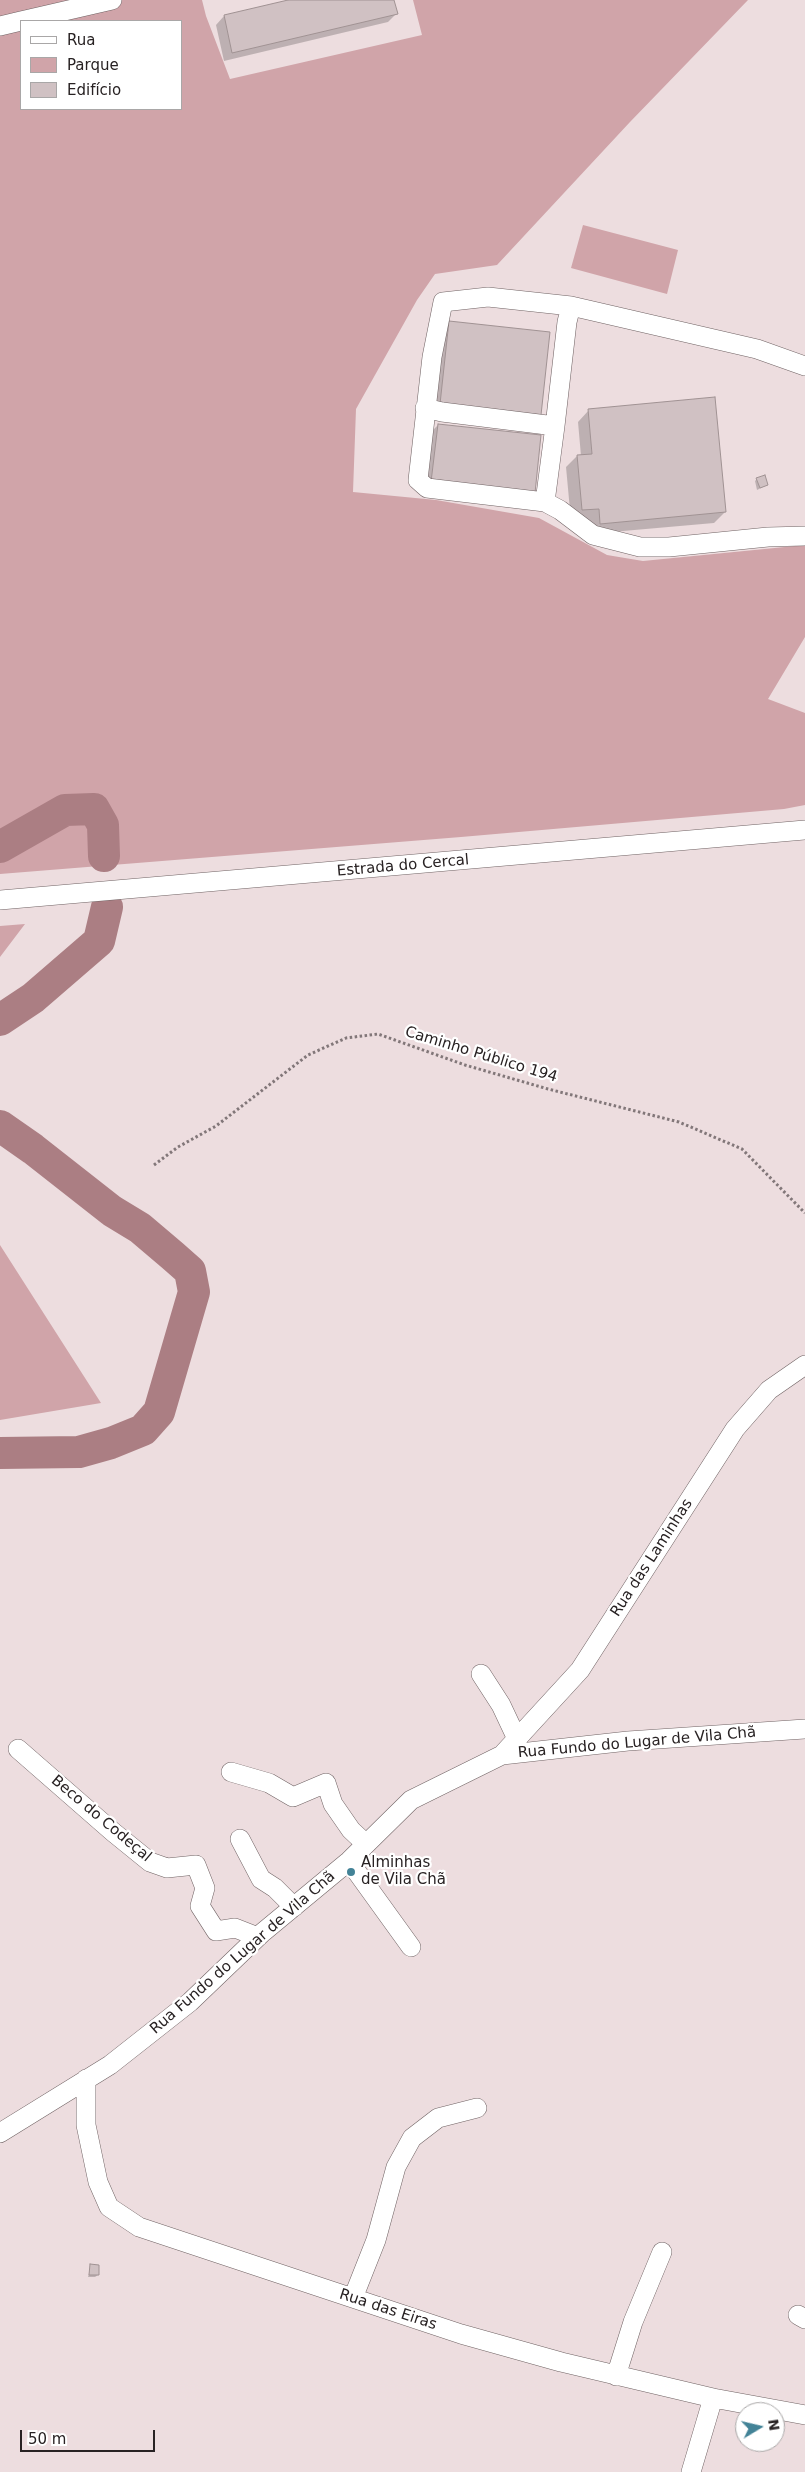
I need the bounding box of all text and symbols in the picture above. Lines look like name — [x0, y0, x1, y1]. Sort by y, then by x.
legend — [20, 20, 182, 110]
text: Rua — [67, 31, 95, 49]
text: Parque — [67, 56, 119, 74]
text: Edifício — [67, 81, 121, 99]
street label: Estrada do Cercal — [336, 851, 470, 881]
street label: Caminho Público 194 — [403, 1023, 559, 1087]
street label: Rua das Laminhas — [607, 1496, 697, 1620]
street label: Rua Fundo do Lugar de Vila Chã — [517, 1724, 757, 1762]
street label: Beco do Codeçal — [47, 1772, 155, 1866]
place label: Alminhas de Vila Chã — [361, 1854, 446, 1889]
marker: Alminhas de Vila Chã — [345, 1866, 357, 1878]
street label: Rua Fundo do Lugar de Vila Chã — [147, 1868, 339, 2038]
street label: Rua das Eiras — [337, 2286, 439, 2334]
north arrow — [735, 2402, 785, 2452]
text: N — [765, 2418, 783, 2432]
scale bar — [22, 2420, 158, 2452]
text: 50 m — [28, 2430, 66, 2448]

